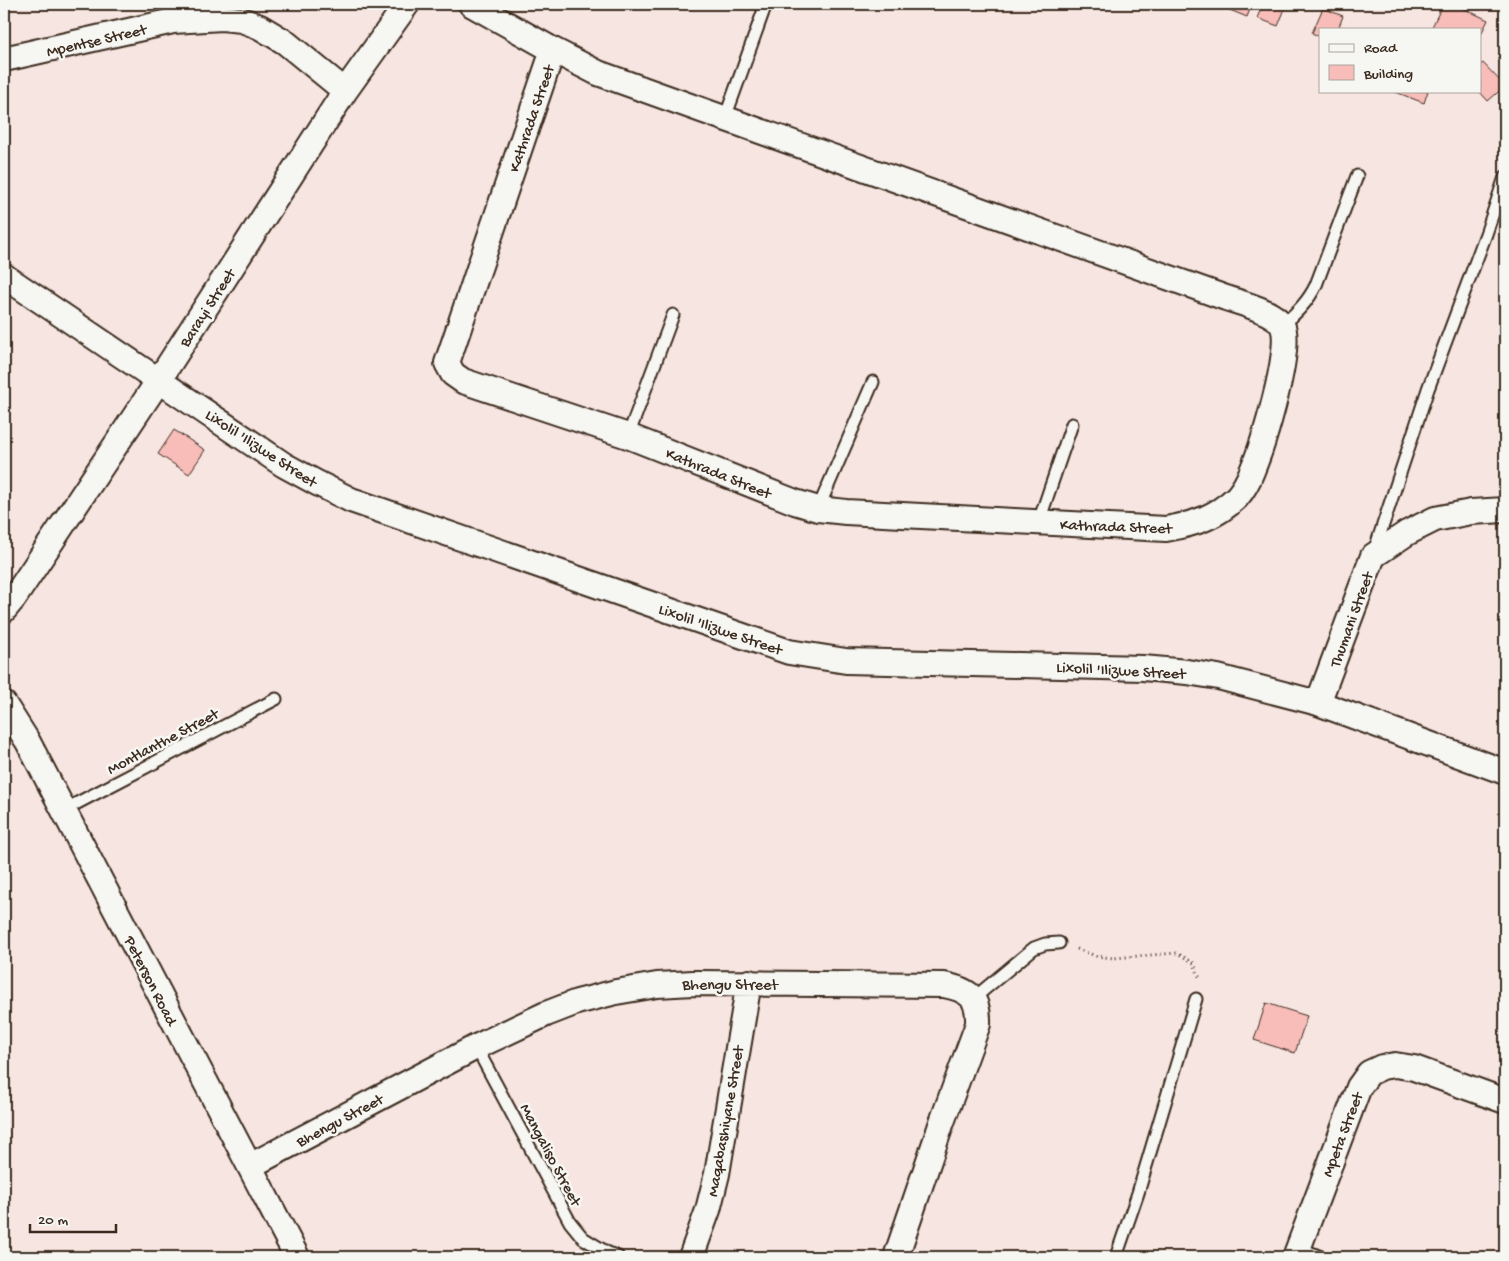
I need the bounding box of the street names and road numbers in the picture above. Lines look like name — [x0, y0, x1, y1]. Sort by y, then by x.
street label: Mpentse Street — [45, 21, 150, 63]
street label: Kathrada Street — [506, 62, 561, 175]
street label: Barayi Street — [176, 265, 242, 352]
street label: Lixolil 'Ilizwe Street — [201, 407, 321, 494]
street label: Kathrada Street — [662, 445, 775, 506]
street label: Kathrada Street — [1060, 517, 1174, 540]
street label: Thumani Street — [1327, 569, 1380, 671]
street label: Lixolil 'Ilizwe Street — [656, 601, 786, 662]
street label: Lixolil 'Ilizwe Street — [1056, 660, 1187, 685]
street label: Montlanthe Street — [105, 705, 224, 780]
street label: Peterson Road — [118, 933, 180, 1031]
street label: Bhengu Street — [681, 977, 779, 996]
street label: Maqabashiyane Street — [705, 1043, 750, 1198]
street label: Mpeta Street — [1319, 1089, 1370, 1180]
street label: Bhengu Street — [293, 1091, 389, 1153]
street label: Mangaliso Street — [514, 1101, 585, 1211]

